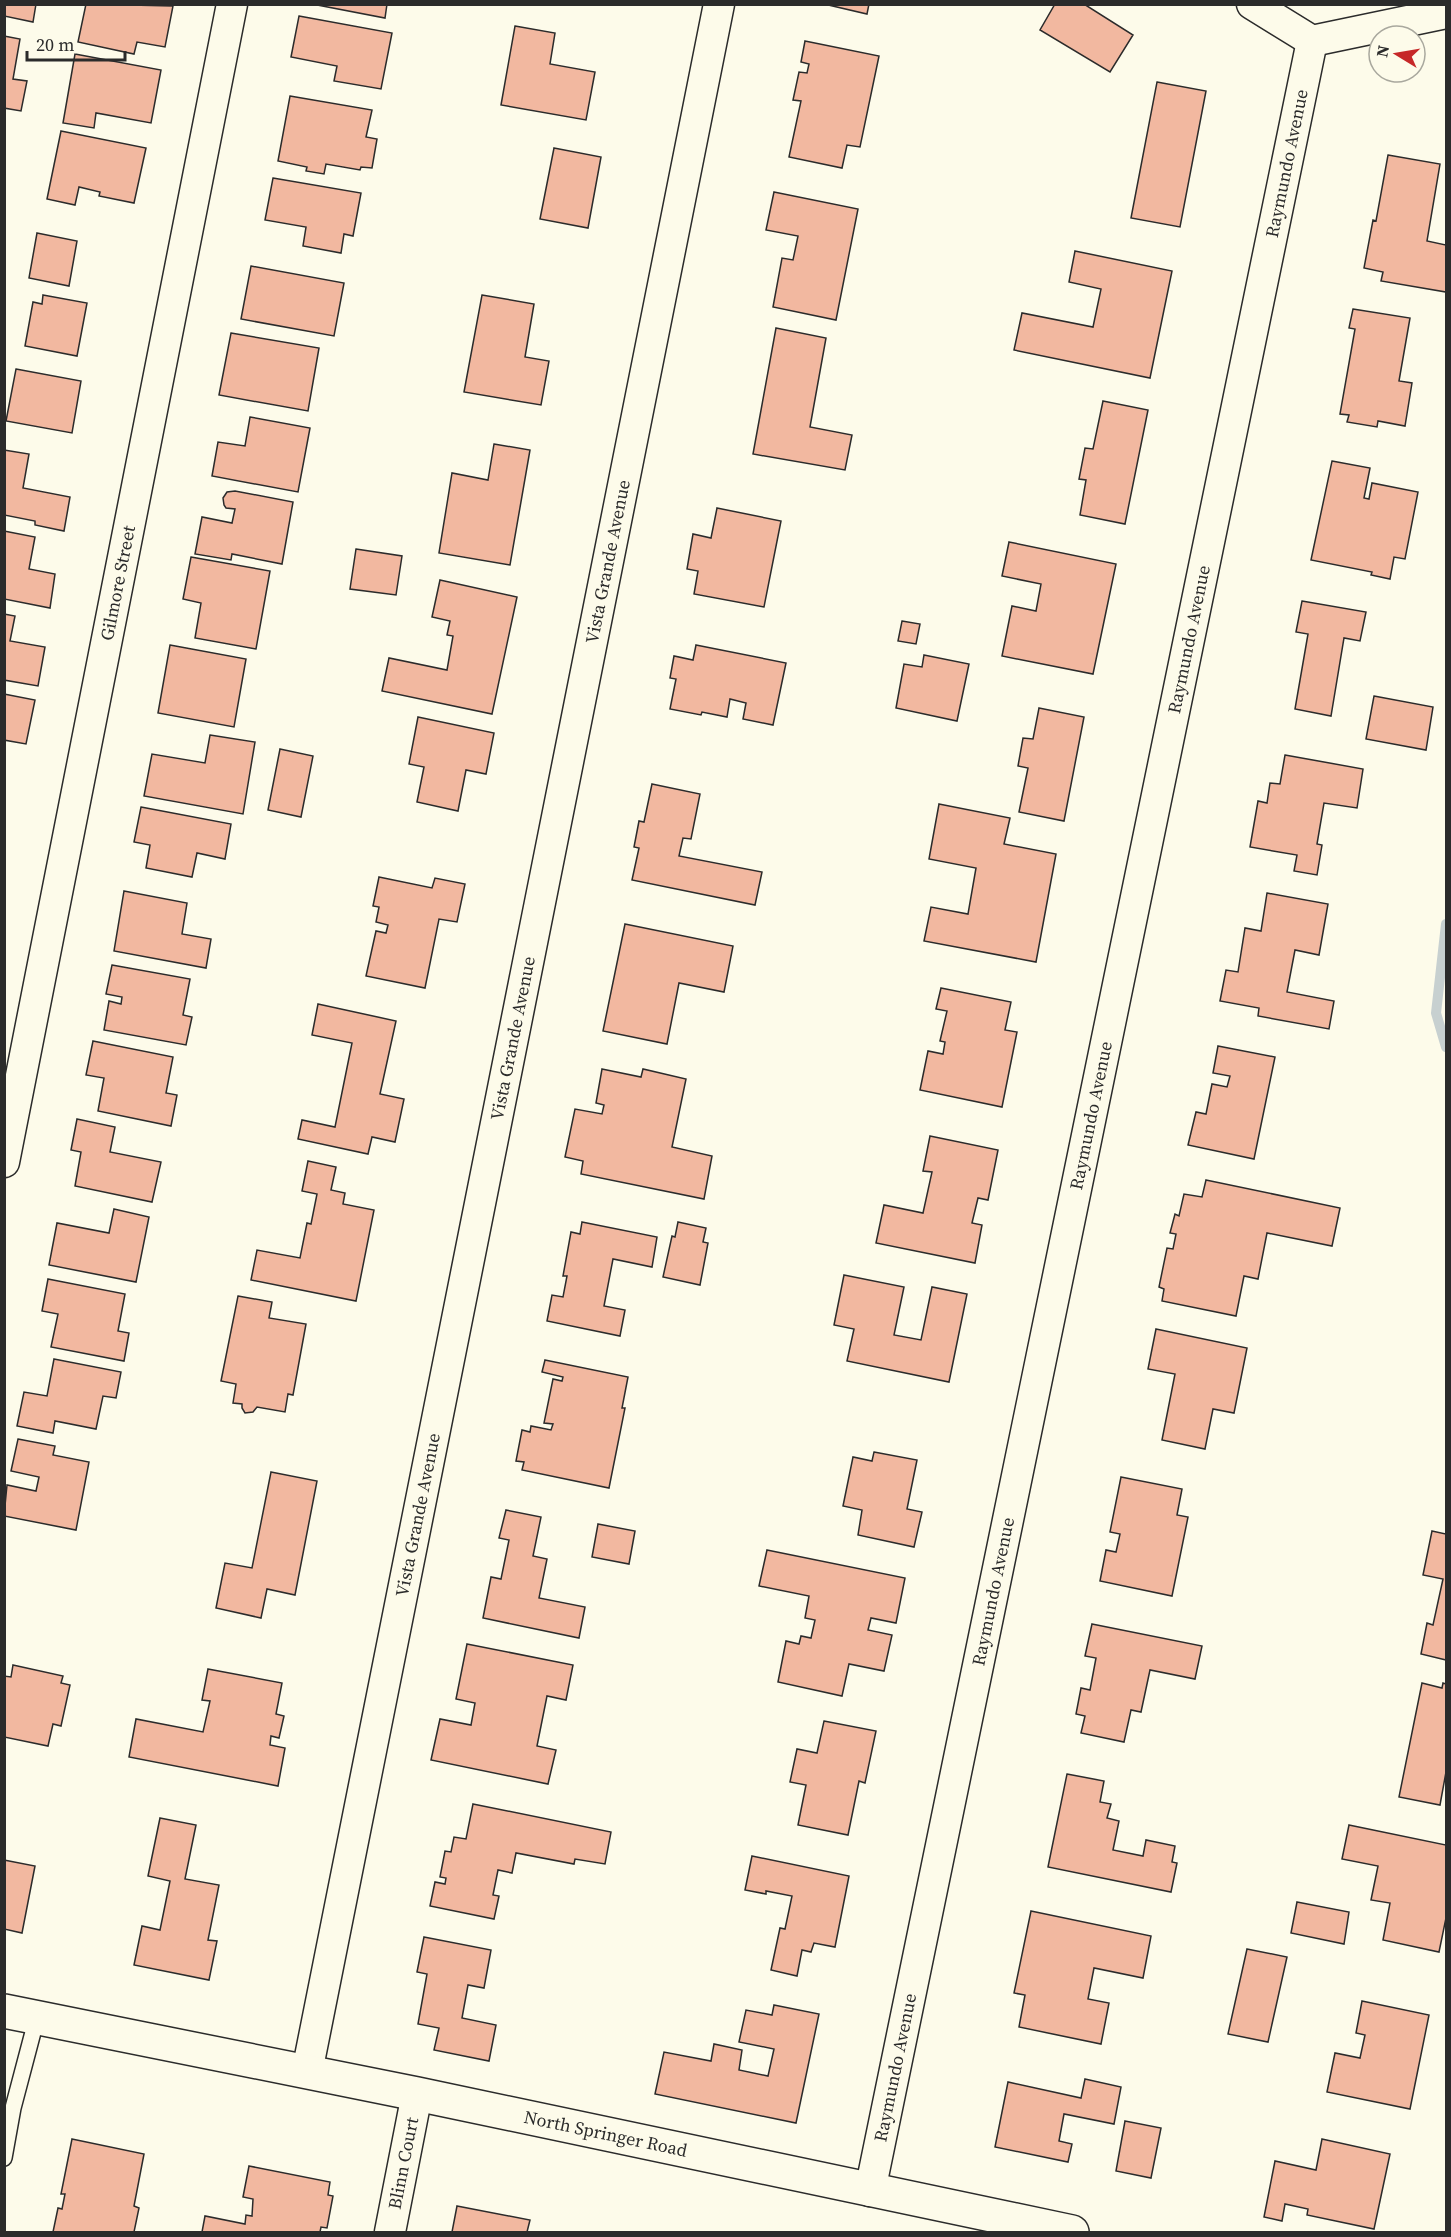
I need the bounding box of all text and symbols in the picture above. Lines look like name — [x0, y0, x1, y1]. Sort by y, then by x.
scale bar — [27, 24, 124, 62]
north arrow — [1367, 24, 1427, 84]
text: 20 m — [36, 32, 74, 57]
text: N — [1370, 43, 1394, 59]
street label: Raymundo Avenue — [1259, 87, 1314, 240]
street label: Vista Grande Avenue — [579, 478, 636, 646]
street label: Gilmore Street — [94, 523, 141, 643]
street label: Raymundo Avenue — [1161, 563, 1216, 716]
street label: Vista Grande Avenue — [484, 954, 541, 1122]
street label: Raymundo Avenue — [1063, 1039, 1118, 1192]
street label: Vista Grande Avenue — [389, 1431, 446, 1599]
street label: Raymundo Avenue — [965, 1515, 1020, 1668]
street label: Raymundo Avenue — [867, 1991, 922, 2144]
street label: North Springer Road — [522, 2104, 690, 2163]
street label: Blinn Court — [382, 2115, 424, 2211]

